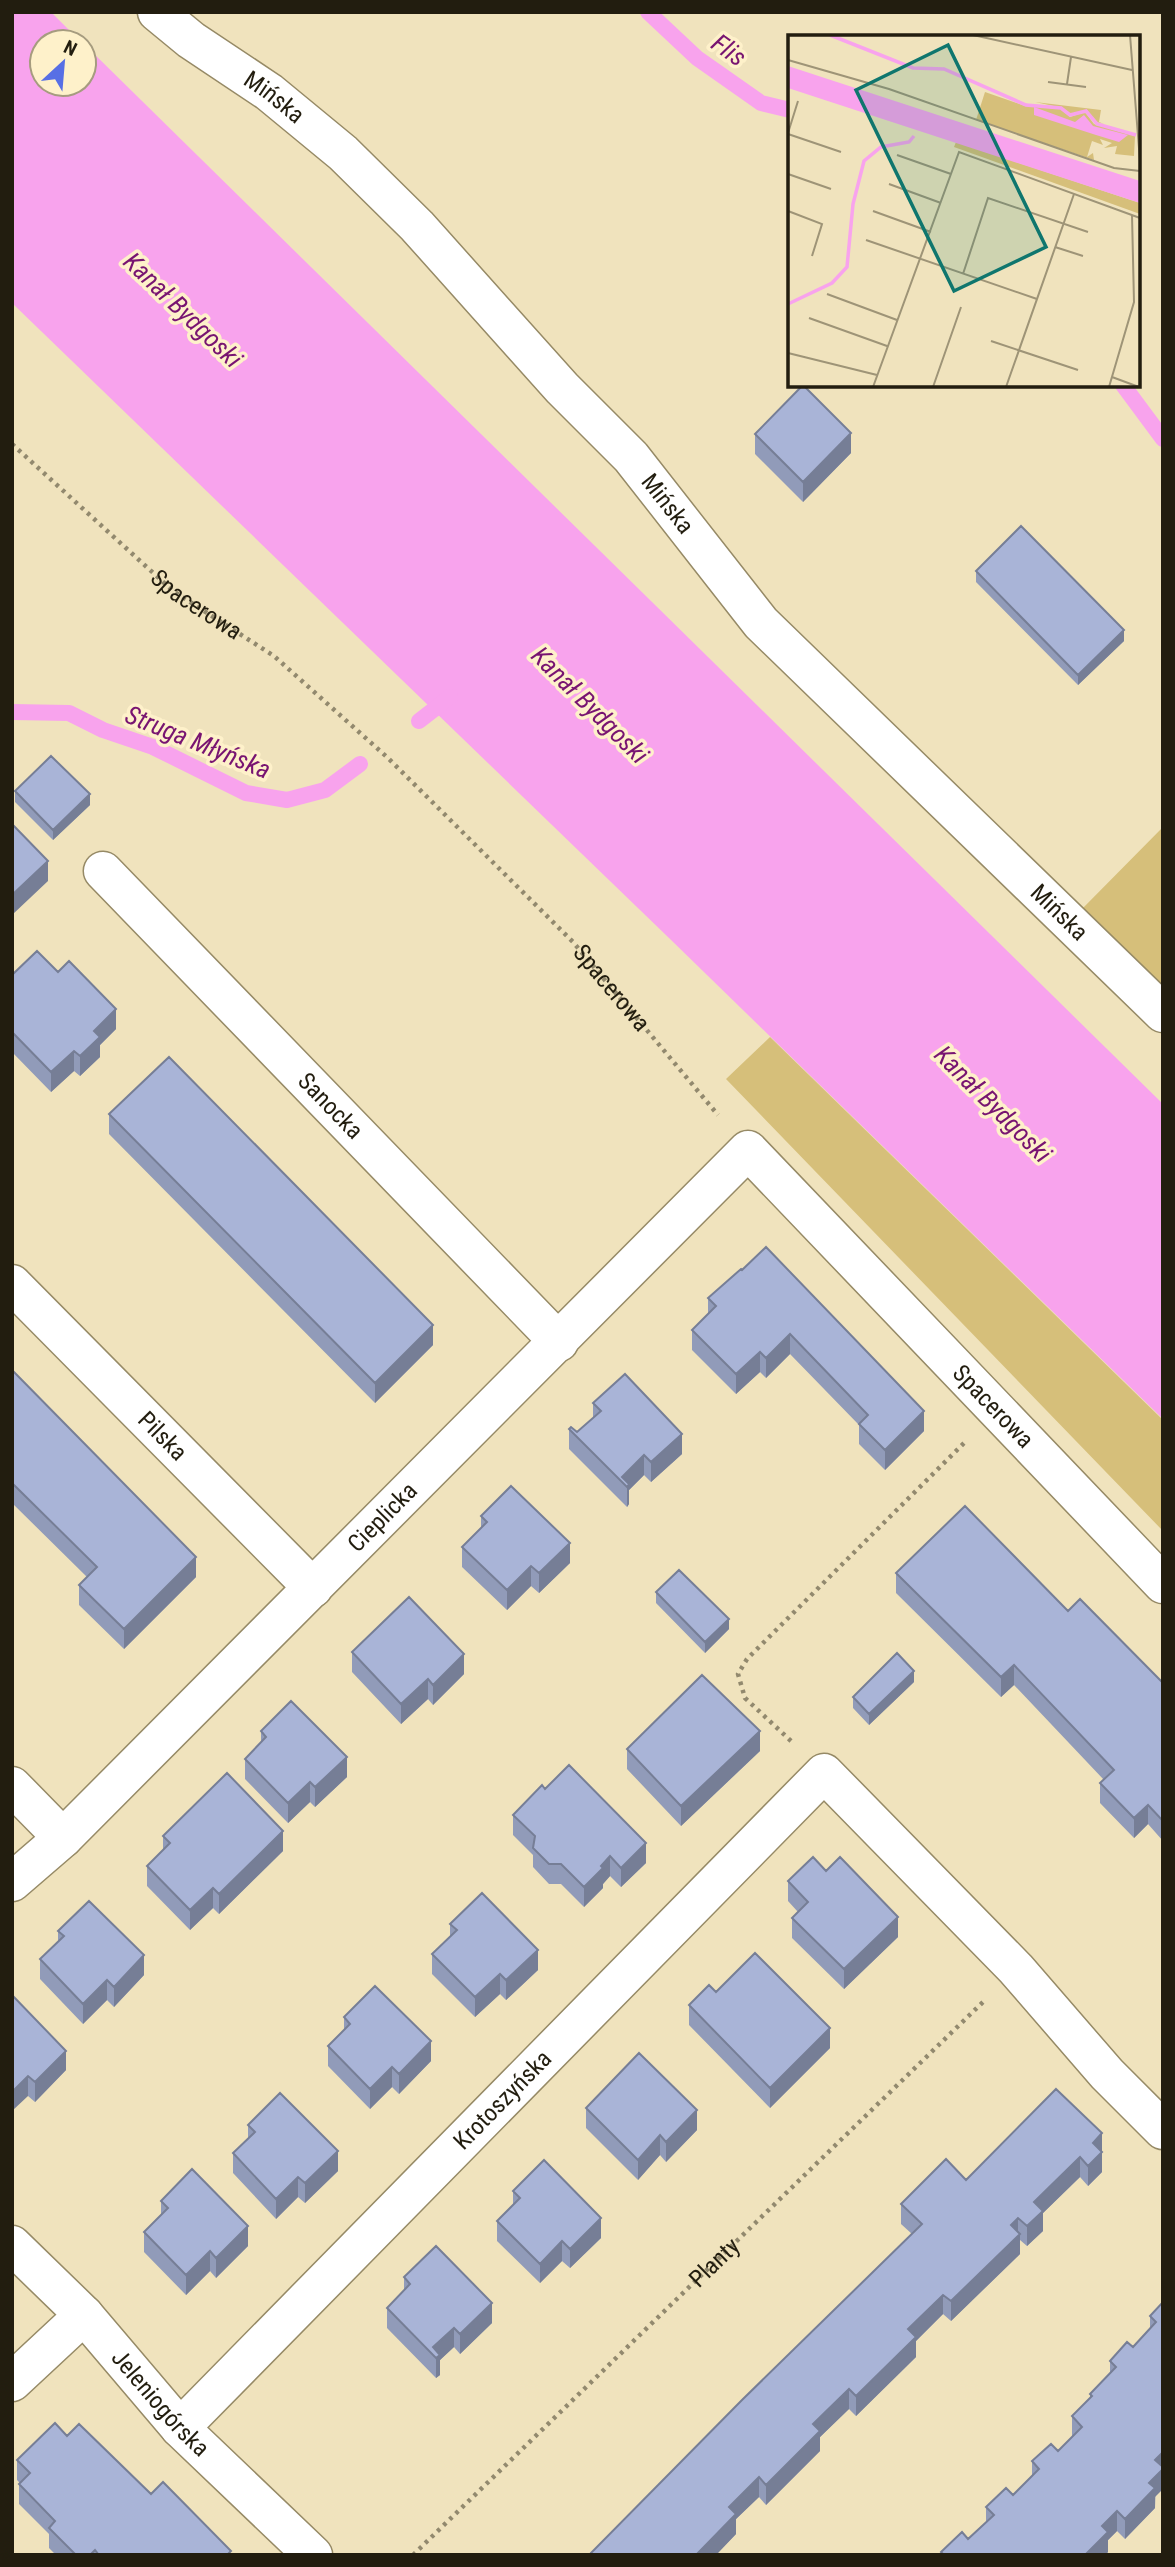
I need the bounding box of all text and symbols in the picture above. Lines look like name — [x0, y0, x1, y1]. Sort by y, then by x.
north arrow — [28, 28, 98, 98]
water label: Flis — [706, 28, 752, 72]
text: N — [60, 35, 81, 61]
inset map — [788, 35, 1140, 387]
street label: Mińska — [239, 65, 310, 129]
water label: Kanał Bydgoski — [118, 246, 249, 374]
street label: Mińska — [635, 468, 700, 539]
street label: Spacerowa — [145, 564, 247, 646]
water label: Kanał Bydgoski — [525, 640, 655, 770]
water label: Struga Młyńska — [121, 699, 275, 785]
street label: Mińska — [1025, 878, 1094, 946]
street label: Spacerowa — [567, 939, 656, 1037]
water label: Kanał Bydgoski — [928, 1039, 1058, 1169]
street label: Sanocka — [292, 1067, 369, 1145]
street label: Spacerowa — [947, 1359, 1039, 1454]
street label: Pilska — [132, 1406, 193, 1466]
street label: Cieplicka — [342, 1477, 423, 1558]
street label: Krotoszyńska — [448, 2045, 557, 2155]
street label: Planty — [684, 2232, 745, 2293]
street label: Jeleniogórska — [106, 2344, 215, 2462]

